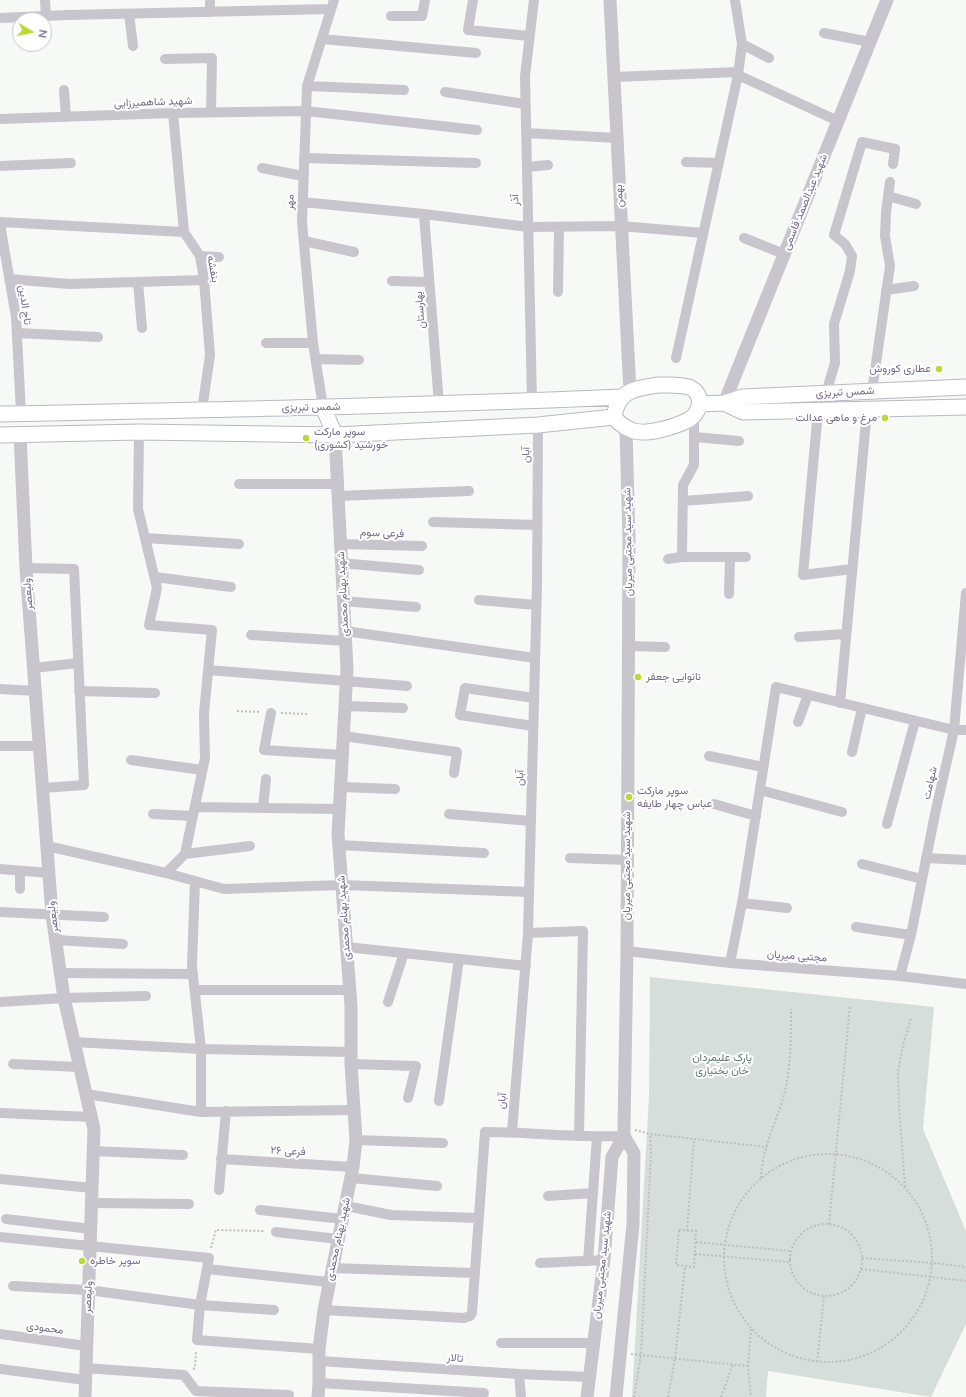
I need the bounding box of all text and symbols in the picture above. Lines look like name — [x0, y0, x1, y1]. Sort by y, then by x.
north arrow — [12, 12, 52, 52]
text: N — [35, 29, 50, 39]
street label: شهید شاهمیرزایی — [114, 94, 192, 110]
street label: شهید عبدالصمد قاسمی — [780, 152, 830, 252]
street label: بهمن — [612, 184, 626, 208]
street label: مهر — [283, 194, 297, 210]
street label: آذر — [508, 194, 522, 206]
street label: بنفشه — [204, 254, 222, 284]
street label: تاج الدین — [16, 284, 34, 326]
street label: بهارستان — [412, 291, 428, 329]
place label: عطاری کوروش — [869, 362, 931, 376]
marker: عطاری کوروش — [934, 364, 944, 374]
street label: شمس تبریزی — [815, 384, 875, 400]
street label: شمس تبریزی — [282, 400, 340, 414]
place label: مرغ و ماهی عدالت — [796, 411, 877, 425]
marker: مرغ و ماهی عدالت — [880, 413, 890, 423]
place label: سوپر مارکت خورشید (کشوری) — [314, 425, 388, 451]
marker: سوپر مارکت خورشید (کشوری) — [301, 433, 311, 443]
street label: آبان — [519, 447, 533, 463]
street label: شهید سید مجتبی میریان — [620, 488, 636, 596]
street label: فرعی سوم — [360, 526, 404, 540]
street label: شهید بهنام محمدی — [334, 551, 352, 637]
street label: ولیعصر — [20, 578, 36, 610]
place label: نانوایی جعفر — [646, 670, 701, 684]
marker: نانوایی جعفر — [633, 672, 643, 682]
street label: شهامت — [920, 765, 940, 801]
street label: آبان — [513, 770, 527, 786]
place label: سوپر مارکت عباس چهار طایفه — [637, 784, 712, 810]
marker: سوپر مارکت عباس چهار طایفه — [624, 792, 634, 802]
street label: شهید سید مجتبی میریان — [620, 812, 634, 920]
street label: شهید بهنام محمدی — [334, 875, 354, 961]
street label: ولیعصر — [44, 900, 62, 934]
street label: مجتبی میریان — [766, 947, 828, 965]
park label: پارک علیمردان خان بختیاری — [692, 1051, 752, 1077]
street label: آبان — [495, 1092, 509, 1110]
street label: فرعی ۲۶ — [270, 1143, 306, 1159]
street label: شهید بهنام محمدی — [323, 1196, 353, 1282]
street label: شهید سید مجتبی میریان — [590, 1210, 614, 1320]
place label: سوپر خاطره — [90, 1254, 140, 1268]
marker: سوپر خاطره — [77, 1256, 87, 1266]
street label: ولیعصر — [81, 1281, 95, 1313]
street label: محمودی — [25, 1319, 65, 1337]
street label: تالار — [446, 1351, 464, 1365]

